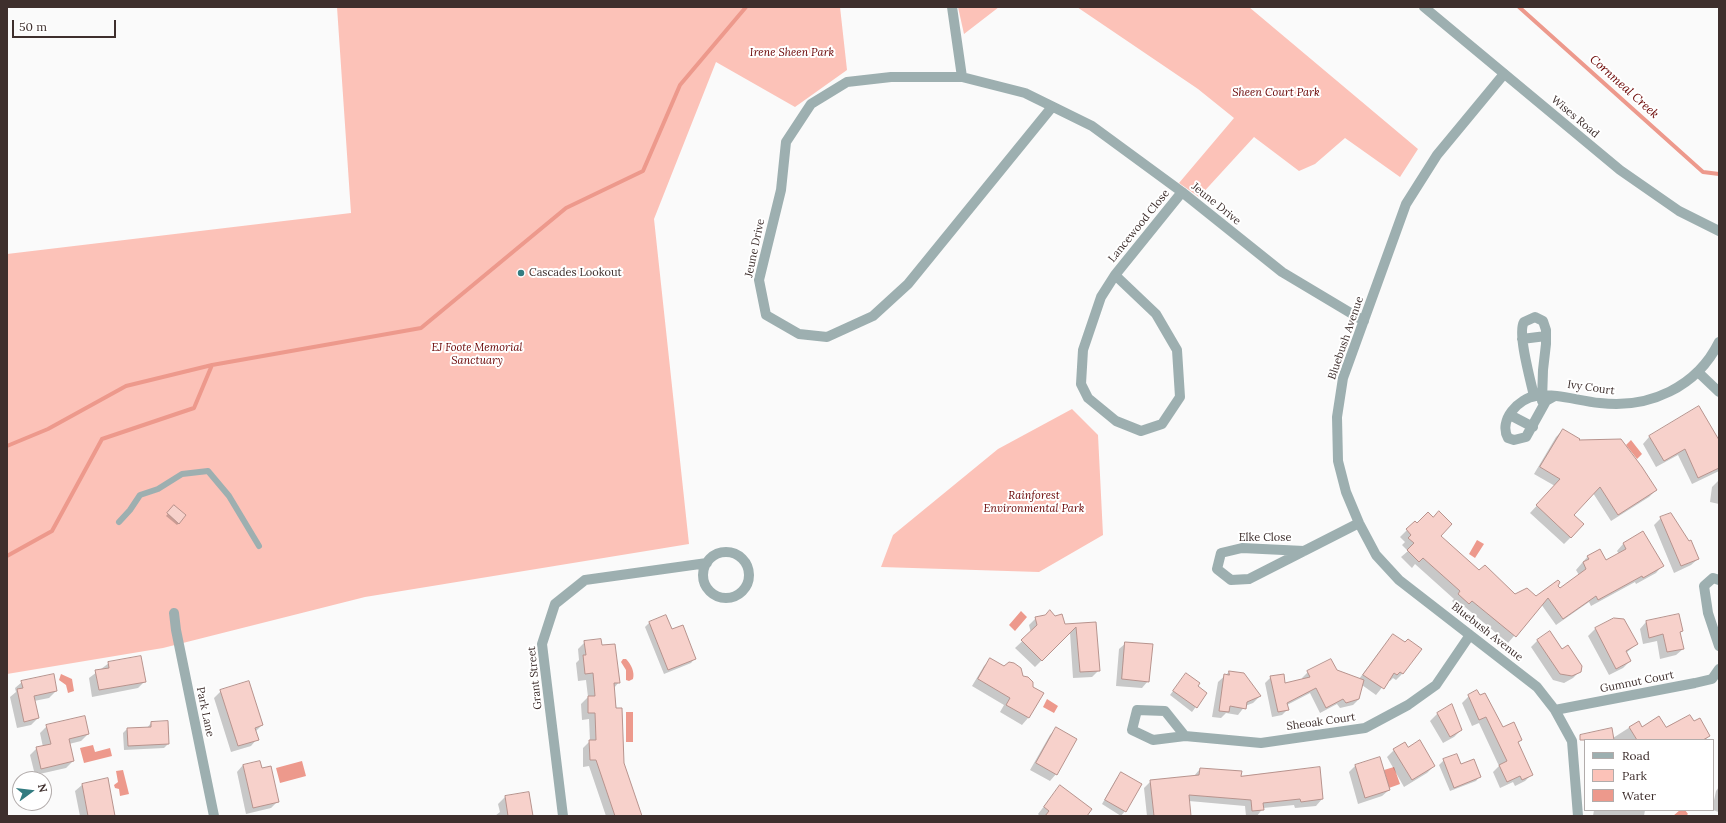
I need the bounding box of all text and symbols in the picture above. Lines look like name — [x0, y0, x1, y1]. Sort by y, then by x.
scale bar — [14, 12, 118, 38]
text: 50 m — [19, 19, 47, 34]
park label: Irene Sheen Park — [750, 46, 834, 60]
water label: Cornmeal Creek — [1587, 52, 1661, 122]
park label: Sheen Court Park — [1232, 86, 1320, 100]
street label: Wises Road — [1548, 93, 1602, 141]
street label: Jeune Drive — [1189, 180, 1243, 228]
street label: Lancewood Close — [1106, 187, 1172, 265]
street label: Jeune Drive — [742, 218, 768, 278]
place label: Cascades Lookout — [529, 266, 622, 280]
marker: Cascades Lookout — [516, 268, 526, 278]
street label: Bluebush Avenue — [1326, 295, 1366, 381]
park label: EJ Foote Memorial Sanctuary — [431, 341, 523, 367]
street label: Ivy Court — [1567, 378, 1615, 398]
park label: Rainforest Environmental Park — [983, 489, 1085, 515]
street label: Elke Close — [1239, 531, 1291, 545]
street label: Bluebush Avenue — [1449, 600, 1525, 664]
street label: Grant Street — [525, 646, 545, 710]
street label: Gumnut Court — [1599, 668, 1675, 696]
street label: Park Lane — [193, 686, 217, 738]
street label: Sheoak Court — [1286, 711, 1356, 733]
legend — [1584, 739, 1714, 811]
text: Road — [1622, 748, 1650, 763]
text: Park — [1622, 768, 1647, 783]
north arrow — [12, 771, 52, 811]
text: N — [35, 782, 50, 794]
text: Water — [1622, 788, 1656, 803]

